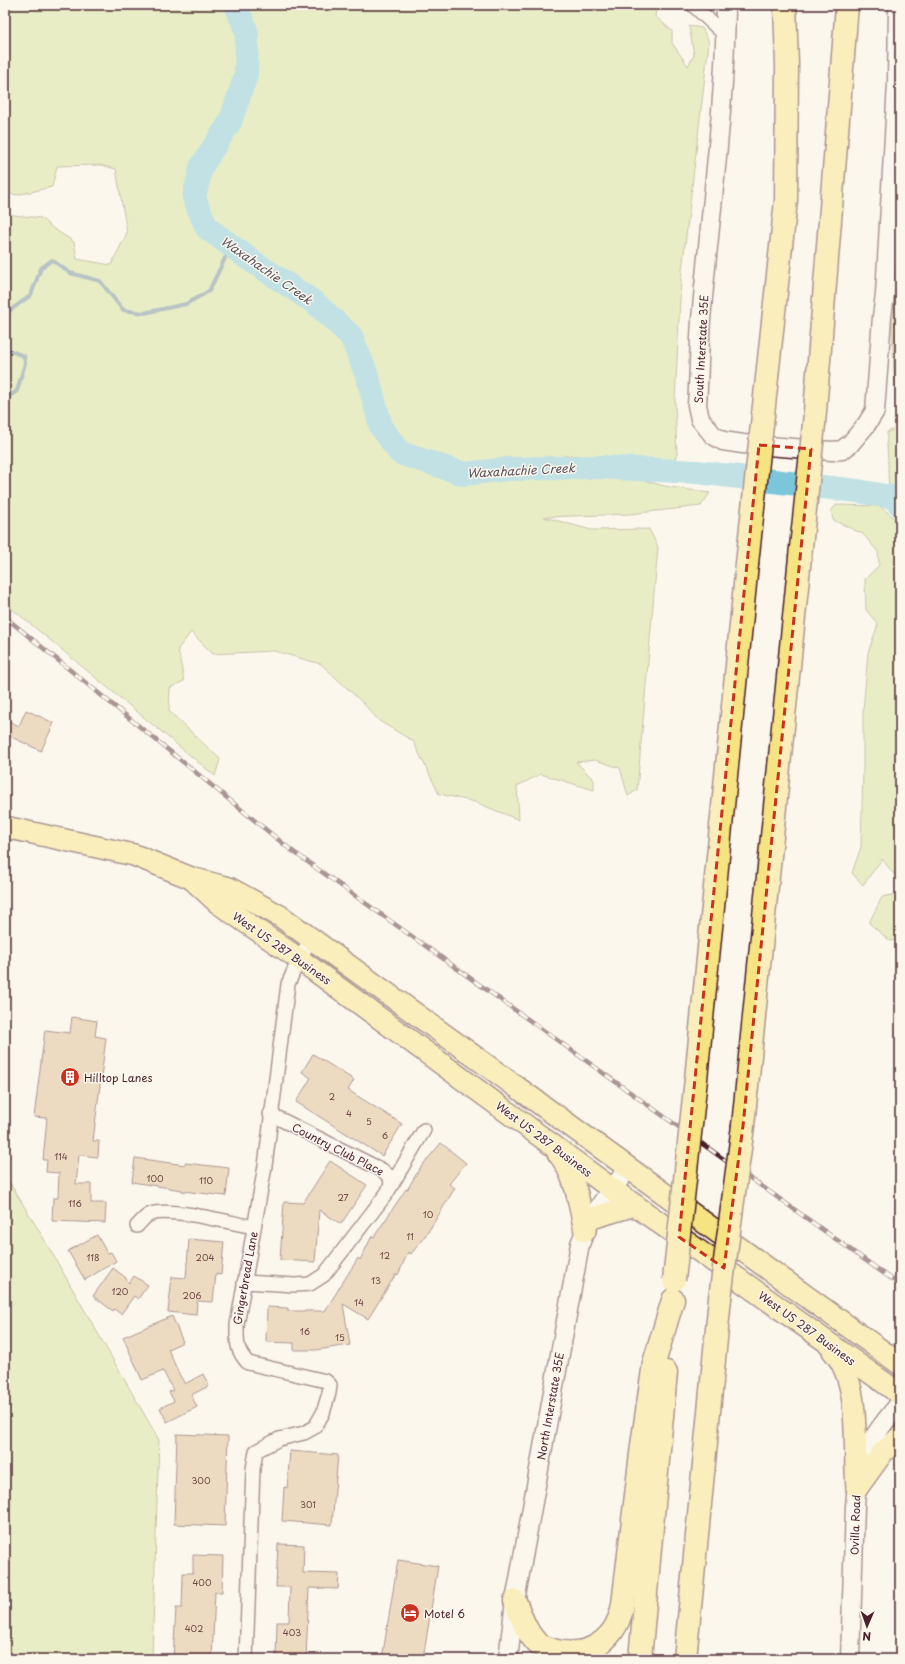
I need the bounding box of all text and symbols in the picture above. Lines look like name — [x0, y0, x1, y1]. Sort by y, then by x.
water label: Waxahachie Creek — [217, 232, 317, 309]
street label: South Interstate 35E — [690, 294, 712, 404]
water label: Waxahachie Creek — [466, 458, 576, 482]
street label: West US 287 Business — [229, 908, 335, 988]
building icon: Hilltop Lanes — [59, 1066, 81, 1088]
place label: Hilltop Lanes — [84, 1069, 153, 1086]
house number: 2 — [329, 1089, 335, 1103]
street label: West US 287 Business — [492, 1097, 596, 1181]
house number: 4 — [346, 1106, 352, 1120]
house number: 5 — [366, 1114, 372, 1128]
street label: Country Club Place — [289, 1119, 387, 1180]
house number: 6 — [382, 1128, 388, 1142]
house number: 114 — [54, 1149, 68, 1163]
house number: 100 — [146, 1171, 164, 1185]
house number: 110 — [199, 1173, 213, 1187]
house number: 27 — [337, 1190, 349, 1204]
house number: 116 — [68, 1196, 82, 1210]
house number: 10 — [423, 1207, 434, 1221]
house number: 11 — [406, 1229, 414, 1243]
street label: Gingerbread Lane — [228, 1230, 262, 1326]
house number: 12 — [380, 1248, 390, 1262]
house number: 118 — [86, 1250, 100, 1264]
house number: 204 — [196, 1250, 214, 1264]
house number: 13 — [371, 1273, 381, 1287]
house number: 120 — [112, 1284, 129, 1298]
street label: West US 287 Business — [755, 1287, 859, 1369]
house number: 206 — [183, 1288, 201, 1302]
house number: 14 — [354, 1295, 364, 1309]
house number: 16 — [300, 1324, 310, 1338]
house number: 15 — [335, 1330, 345, 1344]
street label: North Interstate 35E — [532, 1351, 568, 1461]
house number: 300 — [191, 1473, 211, 1487]
street label: Ovilla Road — [845, 1495, 865, 1555]
house number: 301 — [300, 1497, 316, 1511]
house number: 400 — [192, 1575, 212, 1589]
hotel icon: Motel 6 — [399, 1602, 421, 1624]
place label: Motel 6 — [424, 1605, 465, 1622]
north arrow — [847, 1606, 887, 1646]
house number: 402 — [185, 1621, 203, 1635]
house number: 403 — [283, 1625, 301, 1639]
text: N — [862, 1628, 871, 1645]

